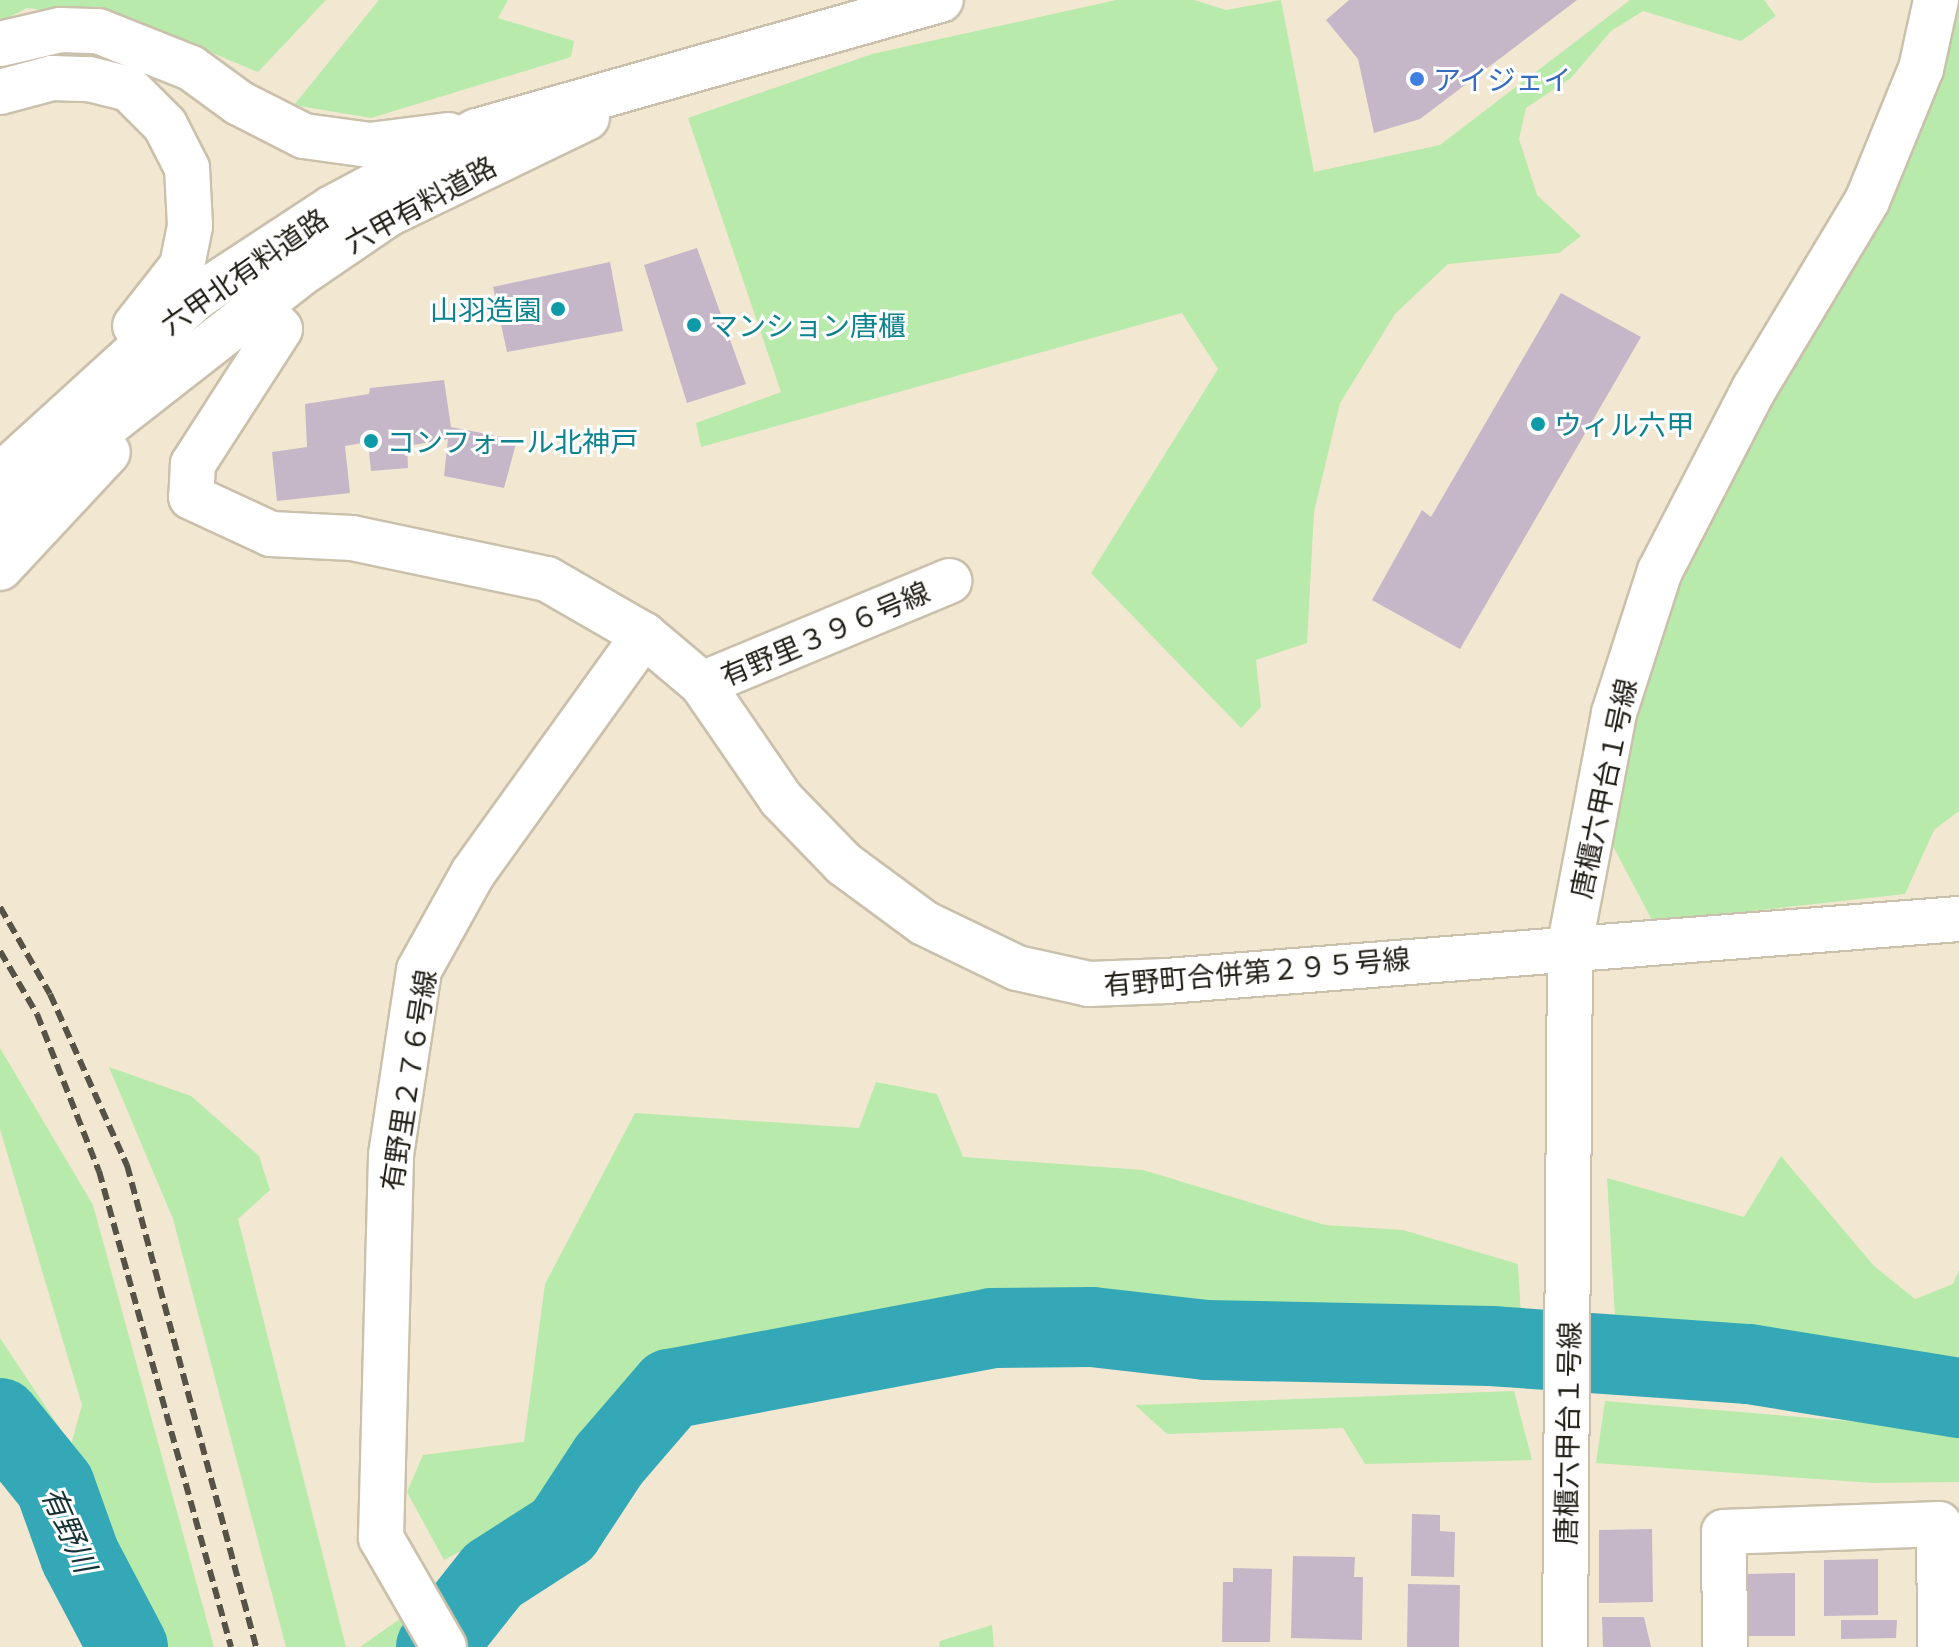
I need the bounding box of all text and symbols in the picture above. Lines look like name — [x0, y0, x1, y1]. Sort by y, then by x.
place label: アイジェイ — [1433, 62, 1573, 96]
marker: アイジェイ — [1408, 70, 1426, 88]
street label: 六甲有料道路 — [338, 149, 502, 259]
street label: 六甲北有料道路 — [154, 201, 334, 341]
place label: 山羽造園 — [430, 292, 542, 326]
marker: 山羽造園 — [549, 300, 567, 318]
place label: マンション唐櫃 — [710, 308, 906, 342]
marker: マンション唐櫃 — [685, 316, 703, 334]
place label: ウィル六甲 — [1554, 407, 1694, 441]
marker: ウィル六甲 — [1529, 415, 1547, 433]
place label: コンフォール北神戸 — [387, 424, 639, 458]
marker: コンフォール北神戸 — [362, 432, 380, 450]
street label: 有野里３９６号線 — [715, 574, 935, 692]
street label: 唐櫃六甲台１号線 — [1563, 675, 1643, 901]
street label: 有野町合併第２９５号線 — [1102, 941, 1412, 1001]
street label: 有野里２７６号線 — [374, 967, 442, 1193]
street label: 唐櫃六甲台１号線 — [1548, 1321, 1586, 1545]
water label: 有野川 — [35, 1481, 105, 1577]

